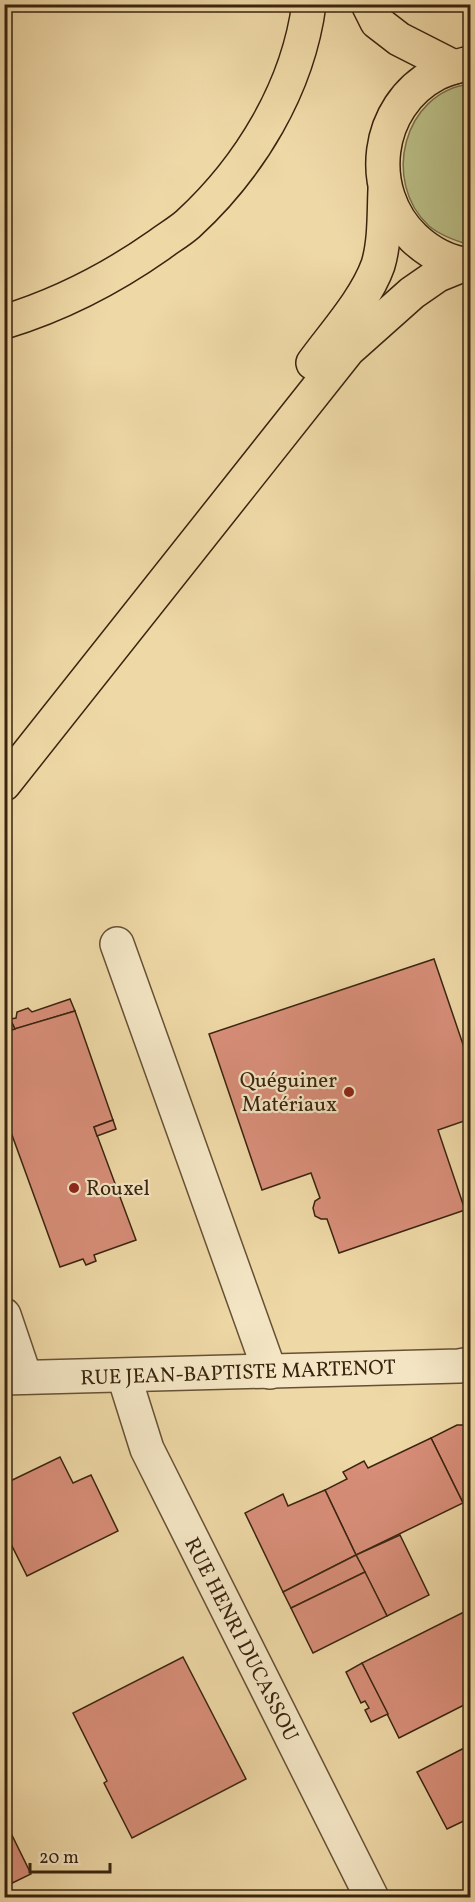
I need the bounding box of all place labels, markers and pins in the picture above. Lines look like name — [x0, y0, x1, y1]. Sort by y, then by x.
place label: Quéguiner Matériaux — [240, 1067, 337, 1120]
marker: Quéguiner Matériaux — [342, 1085, 356, 1099]
place label: Rouxel — [86, 1175, 150, 1204]
marker: Rouxel — [67, 1181, 81, 1195]

